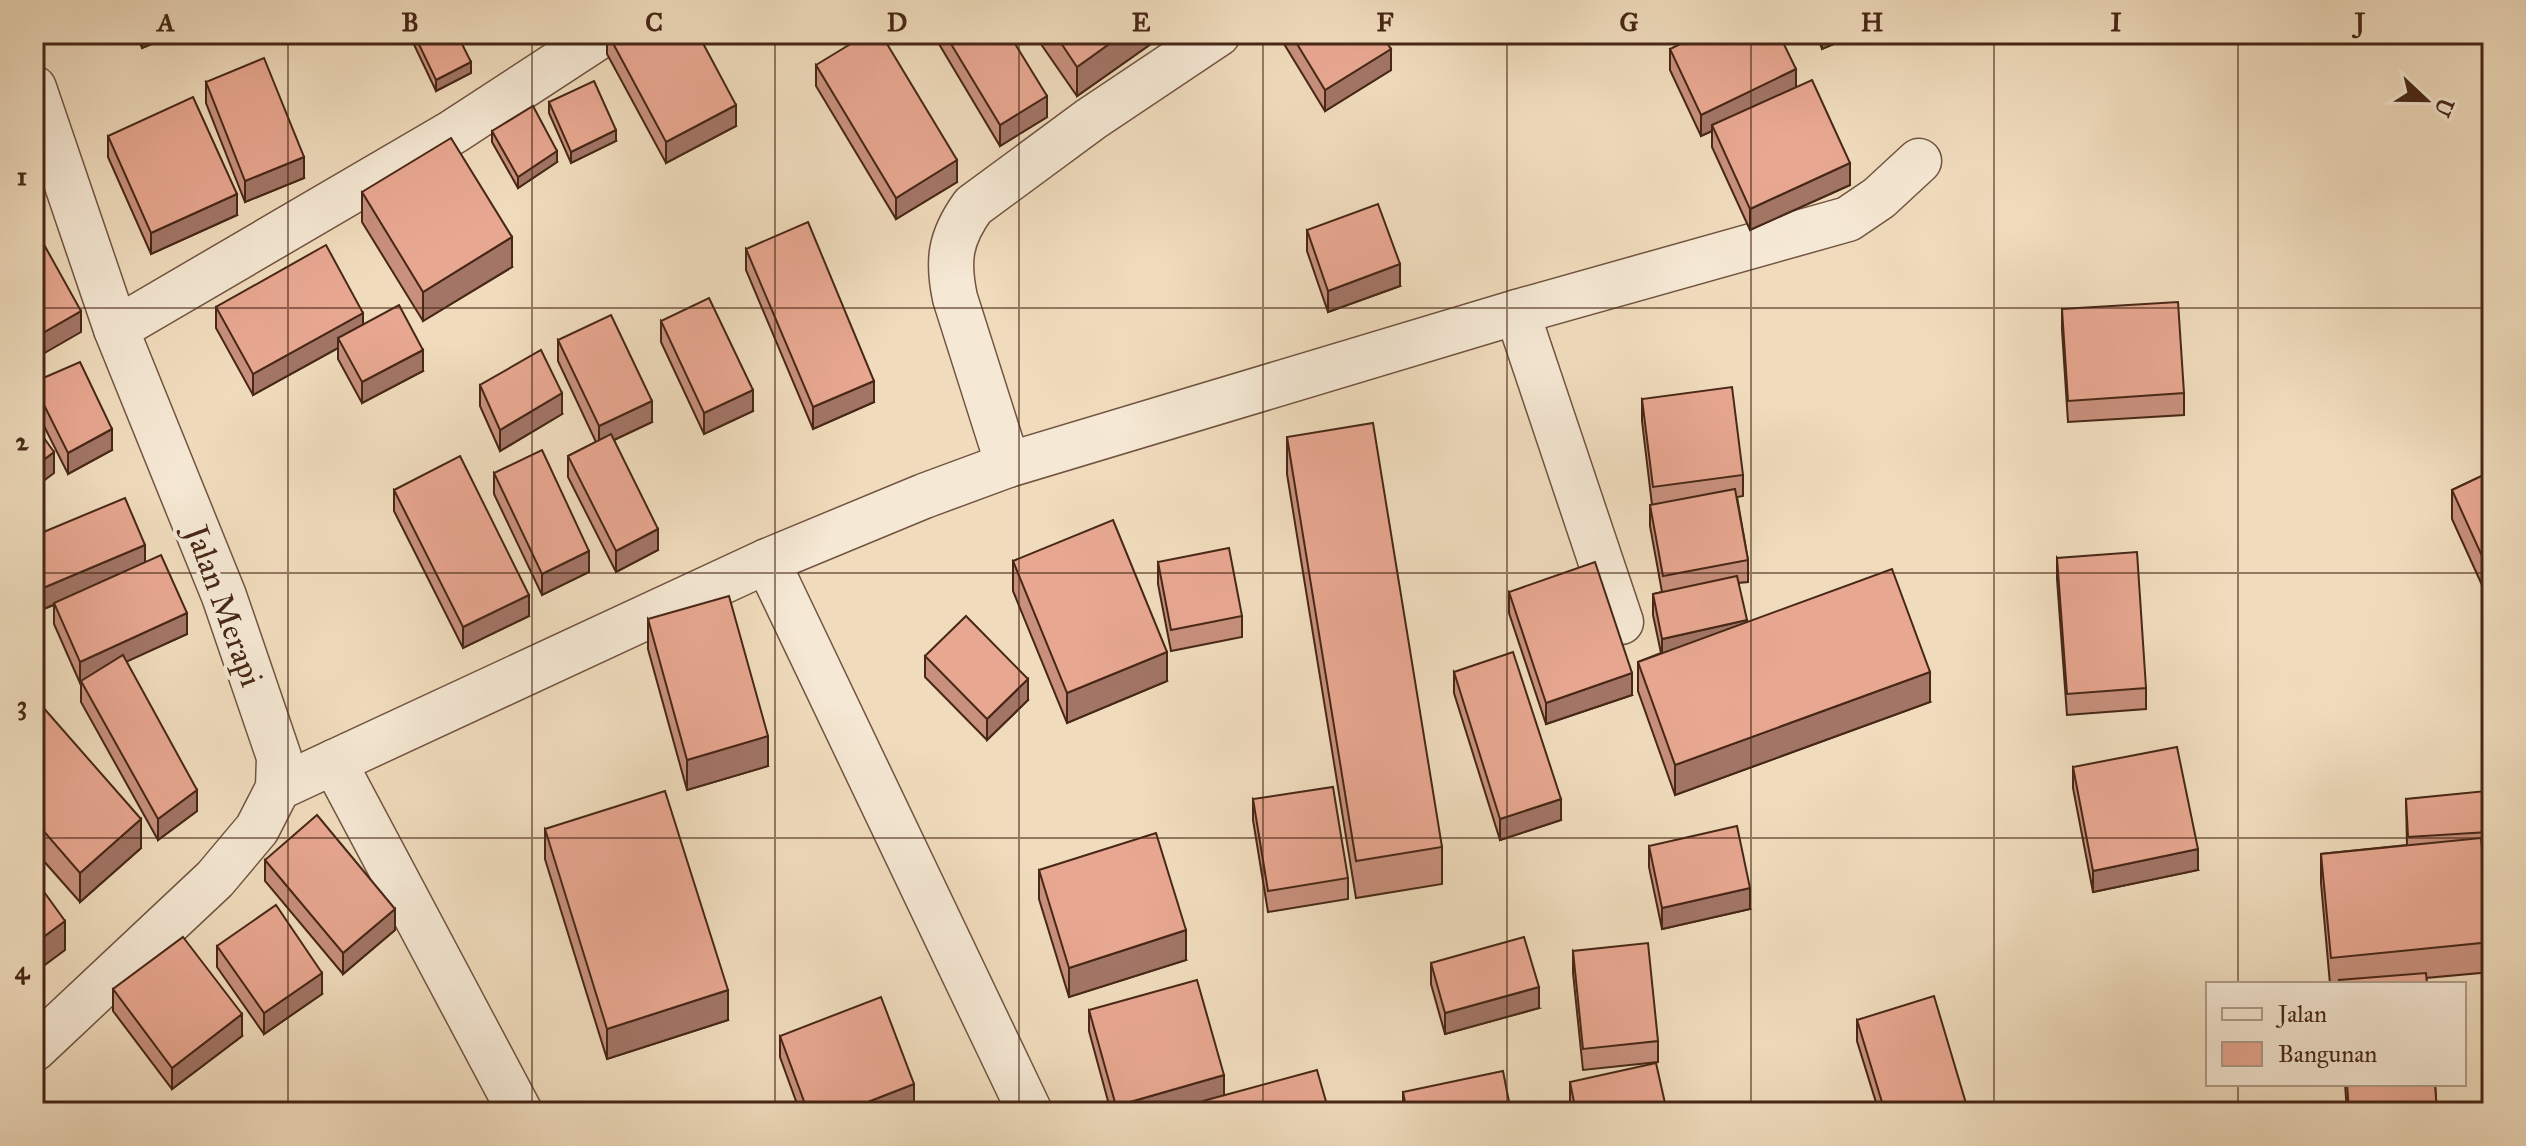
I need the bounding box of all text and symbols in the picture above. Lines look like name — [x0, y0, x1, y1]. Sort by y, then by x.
text: A — [155, 6, 175, 38]
text: B — [401, 6, 419, 38]
text: C — [645, 6, 663, 38]
text: D — [887, 6, 907, 38]
text: E — [1132, 6, 1151, 38]
text: F — [1377, 6, 1394, 38]
text: G — [1619, 6, 1639, 38]
text: H — [1861, 6, 1884, 38]
text: I — [2110, 6, 2122, 38]
text: J — [2352, 6, 2366, 39]
north arrow — [2386, 60, 2466, 140]
text: U — [2428, 94, 2460, 121]
text: 1 — [17, 160, 27, 192]
text: 2 — [16, 425, 30, 457]
street label: Jalan Merapi — [176, 517, 271, 692]
text: 3 — [17, 689, 27, 721]
text: 4 — [15, 954, 31, 986]
legend — [2206, 982, 2466, 1086]
text: Jalan — [2275, 999, 2327, 1029]
text: Bangunan — [2278, 1039, 2377, 1069]

